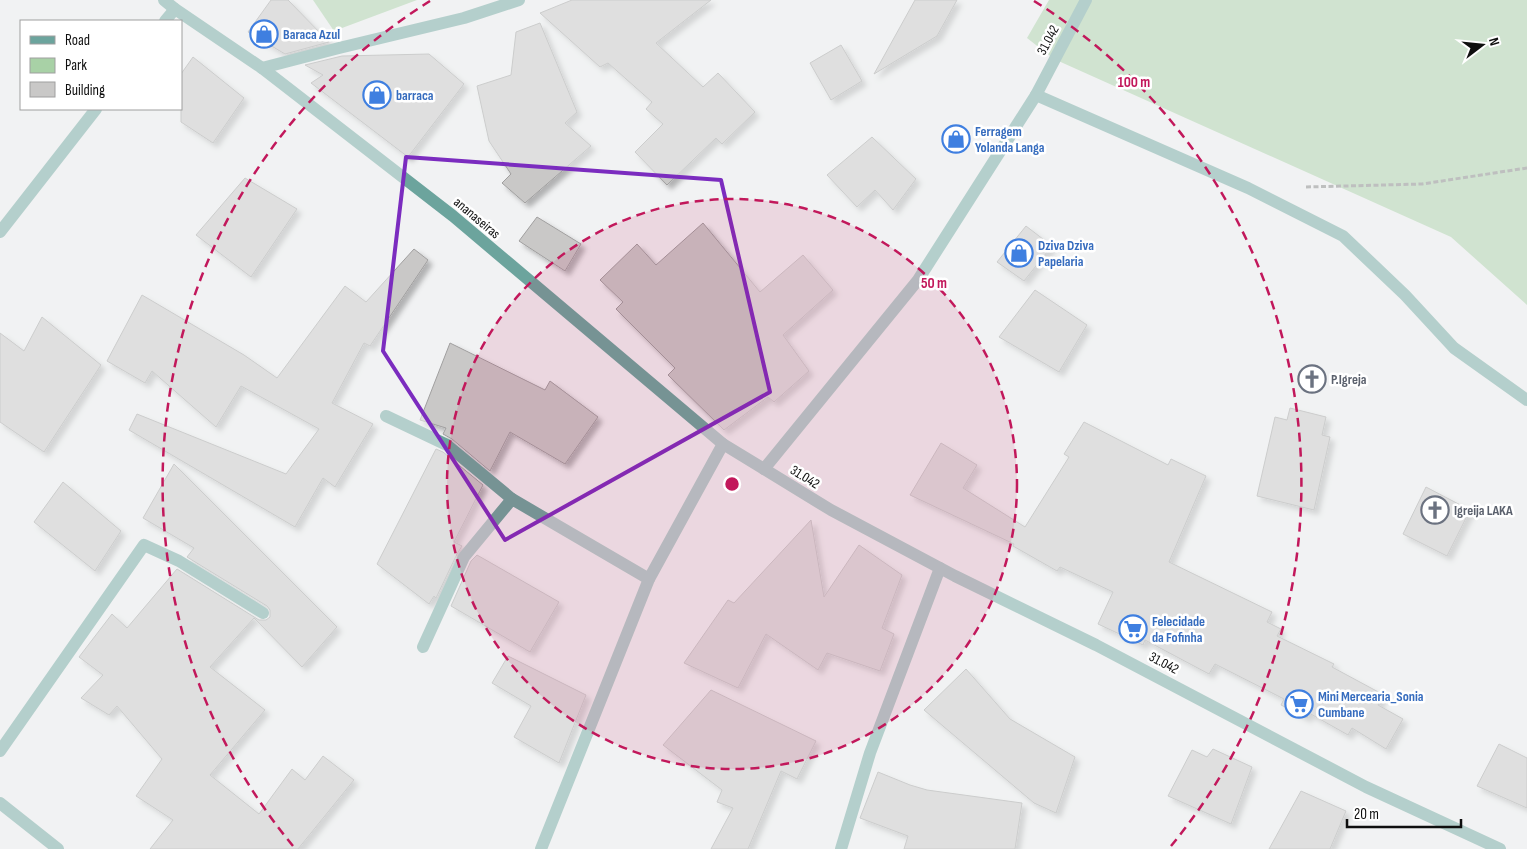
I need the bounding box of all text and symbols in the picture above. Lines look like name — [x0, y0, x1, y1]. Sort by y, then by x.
shop icon: Baraca Azul — [249, 19, 279, 49]
legend — [20, 20, 182, 110]
north arrow — [1457, 20, 1507, 70]
street label: 31.042 — [1033, 22, 1063, 58]
place label: Baraca Azul — [283, 26, 340, 43]
text: Road — [65, 31, 90, 50]
text: N — [1485, 36, 1503, 47]
text: Park — [65, 56, 87, 75]
text: 100 m — [1118, 73, 1150, 92]
shop icon: barraca — [362, 80, 392, 110]
text: Building — [65, 81, 105, 100]
place label: barraca — [396, 87, 434, 104]
place label: Ferragem Yolanda Langa — [975, 123, 1045, 156]
shop icon: Ferragem Yolanda Langa — [941, 124, 971, 154]
street label: ananaseiras — [450, 194, 504, 242]
place label: Dziva Dziva Papelaria — [1038, 237, 1094, 270]
shop icon: Dziva Dziva Papelaria — [1004, 238, 1034, 268]
text: 50 m — [921, 274, 947, 293]
church icon: P.Igreja — [1297, 364, 1327, 394]
place label: P.Igreja — [1331, 371, 1367, 388]
street label: 31.042 — [787, 461, 823, 493]
centre of rings — [723, 475, 741, 493]
church icon: Igreija LAKA — [1420, 495, 1450, 525]
place label: Igreija LAKA — [1454, 502, 1513, 519]
place label: Felecidade da Fofinha — [1152, 613, 1205, 646]
supermarket icon: Felecidade da Fofinha — [1118, 614, 1148, 644]
street label: 31.042 — [1146, 648, 1182, 678]
place label: Mini Mercearia_Sonia Cumbane — [1318, 688, 1424, 721]
supermarket icon: Mini Mercearia_Sonia Cumbane — [1284, 689, 1314, 719]
scale bar — [1347, 796, 1461, 828]
text: 20 m — [1354, 805, 1379, 824]

